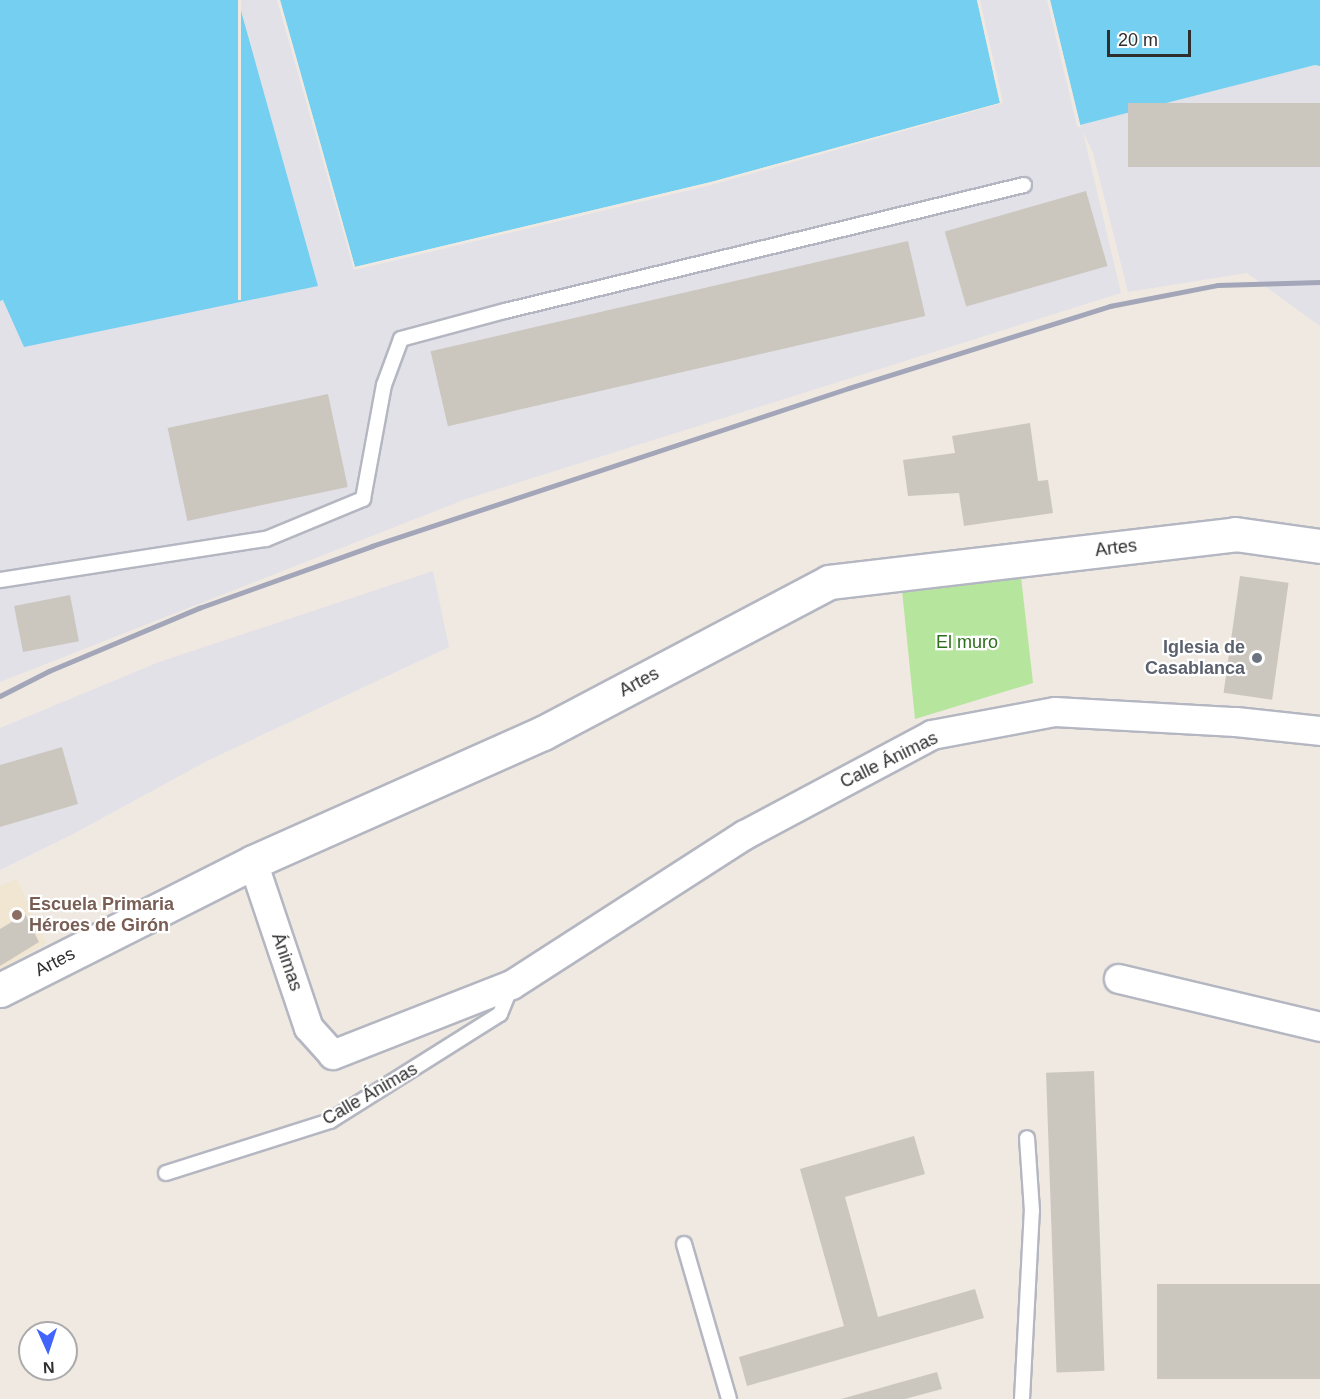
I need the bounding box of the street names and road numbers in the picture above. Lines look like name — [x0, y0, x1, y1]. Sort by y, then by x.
street label: Artes — [1094, 535, 1138, 561]
street label: Artes — [615, 663, 663, 701]
street label: Calle Ánimas — [837, 727, 941, 793]
street label: Ánimas — [267, 930, 307, 994]
street label: Artes — [31, 943, 79, 981]
street label: Calle Ánimas — [319, 1058, 421, 1130]

